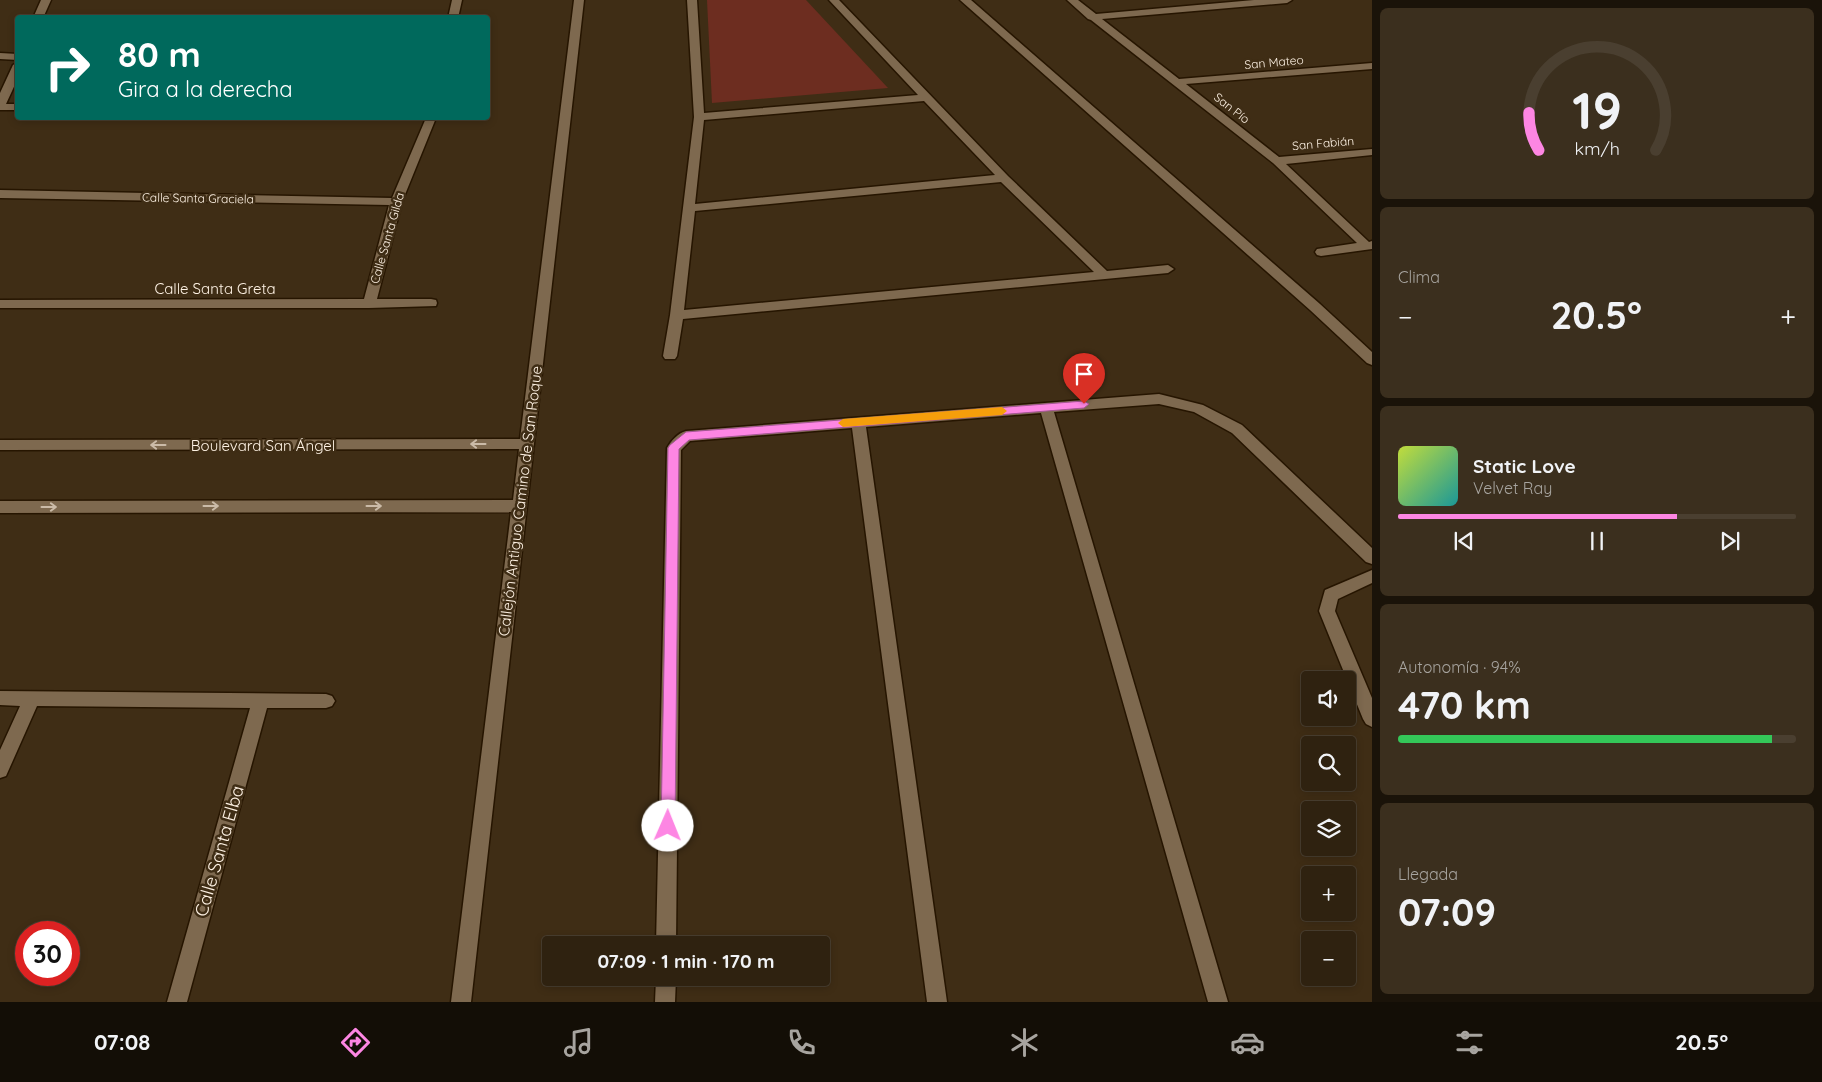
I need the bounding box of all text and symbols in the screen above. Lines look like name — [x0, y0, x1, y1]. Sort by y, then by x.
text: 80 m — [118, 32, 201, 76]
icon: right — [35, 35, 100, 100]
street label: San Mateo — [1244, 52, 1304, 72]
text: Gira a la derecha — [118, 75, 293, 103]
text: 19 — [1572, 77, 1622, 142]
street label: San Pío — [1211, 89, 1253, 127]
street label: San Fabián — [1291, 133, 1355, 153]
text: km/h — [1574, 137, 1620, 159]
street label: Calle Santa Graciela — [142, 190, 254, 206]
street label: Calle Santa Gilda — [367, 191, 407, 285]
text: Clima — [1398, 267, 1440, 287]
street label: Calle Santa Greta — [154, 279, 276, 298]
text: 20.5° — [1551, 291, 1642, 339]
text: − — [1398, 299, 1413, 334]
text: + — [1780, 299, 1796, 334]
pin — [1063, 353, 1105, 404]
icon: arrive — [1070, 360, 1098, 388]
street label: Callejón Antiguo Camino de San Roque — [494, 365, 546, 637]
street label: Boulevard San Ángel — [191, 436, 335, 455]
one-way arrow — [470, 439, 486, 449]
one-way arrow — [150, 440, 166, 450]
text: Static Love — [1473, 454, 1576, 478]
text: Velvet Ray — [1473, 478, 1552, 498]
one-way arrow — [202, 501, 219, 511]
one-way arrow — [365, 501, 381, 511]
one-way arrow — [40, 502, 56, 512]
icon: previous — [1450, 527, 1478, 555]
icon: pause — [1583, 527, 1611, 555]
icon: next — [1716, 527, 1744, 555]
text: Autonomía · 94% — [1398, 657, 1521, 677]
map controls — [1301, 671, 1356, 986]
button: sound — [1301, 671, 1356, 726]
text: 470 km — [1398, 681, 1531, 729]
button: search — [1301, 736, 1356, 791]
street label: Calle Santa Elba — [189, 783, 249, 919]
position arrow — [641, 799, 693, 851]
button: layers — [1301, 801, 1356, 856]
text: Llegada — [1398, 864, 1458, 884]
button: + — [1301, 866, 1356, 921]
text: 07:09 — [1398, 888, 1496, 936]
speed limit sign: 30 — [15, 921, 80, 986]
button: − — [1301, 931, 1356, 986]
text: 07:09 · 1 min · 170 m — [597, 949, 775, 973]
icon: directions — [338, 1025, 373, 1060]
icon: music — [561, 1025, 596, 1060]
icon: phone — [784, 1025, 819, 1060]
icon: climate — [1007, 1025, 1042, 1060]
icon: car — [1230, 1025, 1265, 1060]
icon: filters — [1452, 1025, 1487, 1060]
text: 07:08 — [94, 1028, 150, 1056]
text: 20.5° — [1675, 1028, 1728, 1056]

